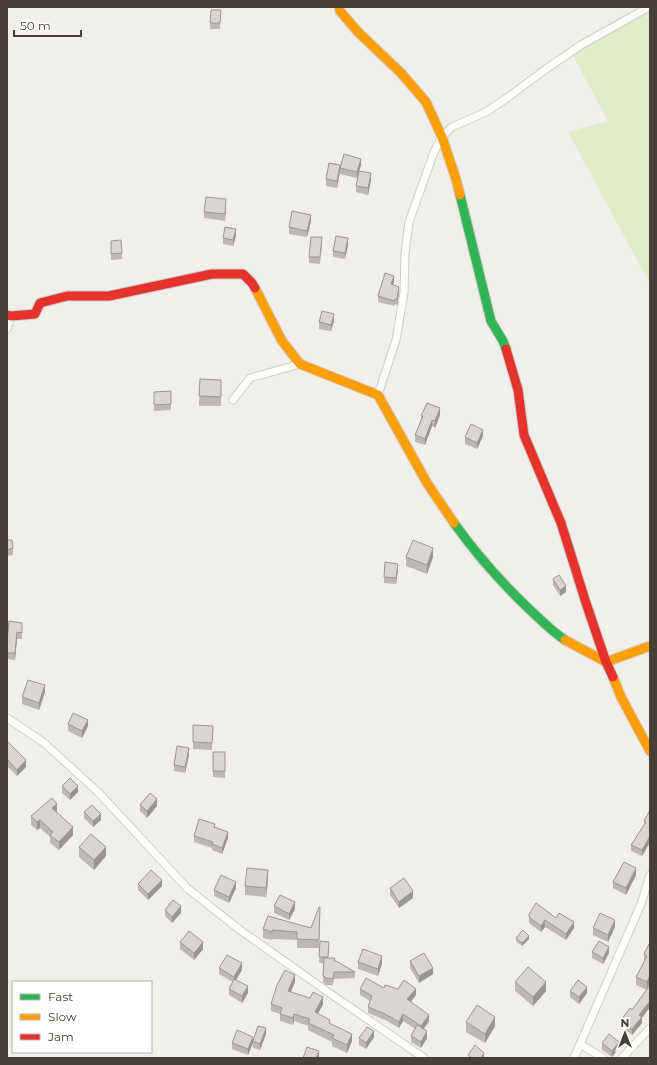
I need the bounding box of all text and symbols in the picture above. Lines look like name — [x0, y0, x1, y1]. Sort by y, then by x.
scale bar — [14, 12, 81, 38]
text: 50 m — [20, 18, 51, 33]
legend — [12, 981, 152, 1053]
text: Fast — [48, 989, 73, 1004]
text: Slow — [48, 1009, 77, 1024]
north arrow — [605, 1013, 645, 1053]
text: N — [621, 1016, 629, 1030]
text: Jam — [47, 1029, 74, 1044]

